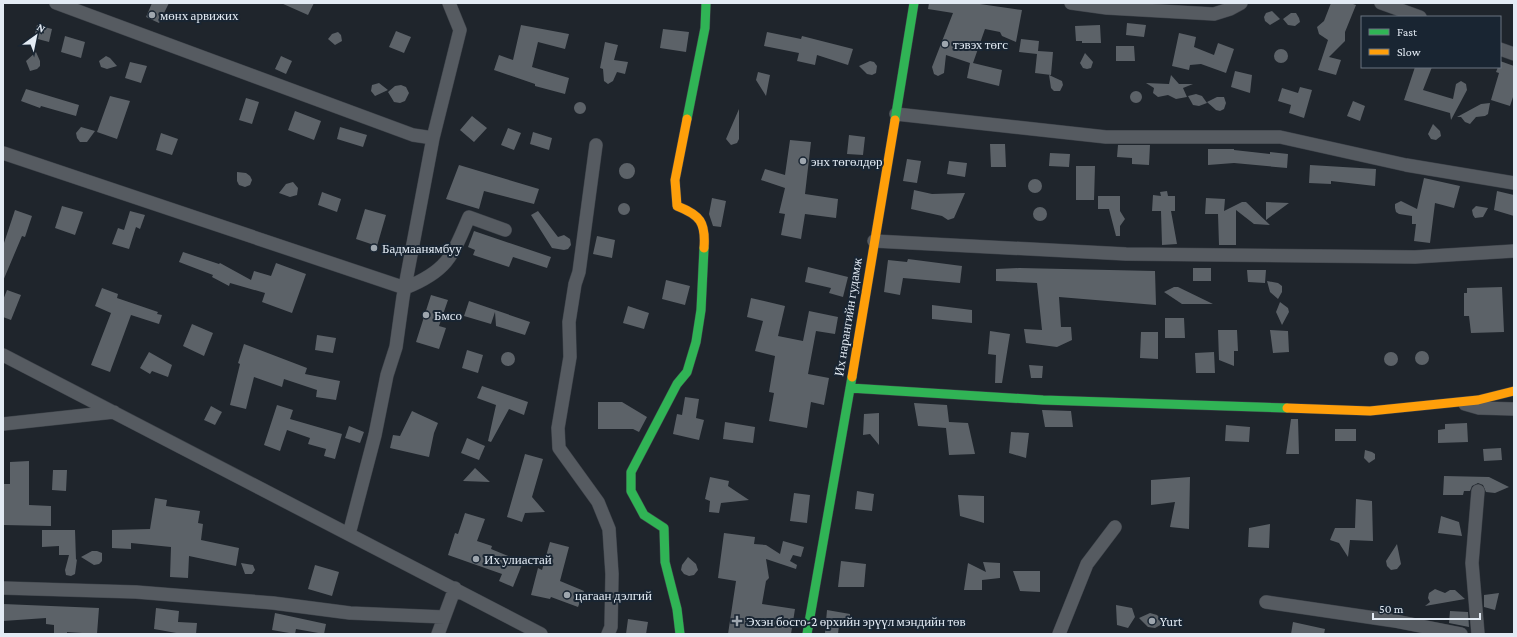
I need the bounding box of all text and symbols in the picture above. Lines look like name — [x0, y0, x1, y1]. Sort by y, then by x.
place label: мөнх арвижих — [160, 8, 239, 23]
marker: мөнх арвижих — [147, 10, 157, 20]
north arrow — [16, 16, 56, 56]
legend — [1361, 16, 1501, 68]
text: N — [35, 21, 48, 35]
text: Fast — [1397, 25, 1418, 39]
place label: тэвэх төгс — [953, 37, 1008, 52]
marker: тэвэх төгс — [940, 39, 950, 49]
text: Slow — [1397, 45, 1421, 59]
place label: энх төгөлдөр — [811, 154, 883, 169]
marker: энх төгөлдөр — [798, 156, 808, 166]
place label: Бадмаанямбуу — [382, 241, 462, 256]
marker: Бадмаанямбуу — [369, 243, 379, 253]
street label: Их нарангийн гудамж — [831, 256, 865, 377]
place label: Бмсо — [434, 308, 462, 323]
marker: Бмсо — [421, 310, 431, 320]
place label: Их улиастай — [484, 552, 552, 567]
marker: Их улиастай — [471, 554, 481, 564]
place label: цагаан дэлгий — [575, 588, 652, 603]
marker: цагаан дэлгий — [562, 590, 572, 600]
scale bar — [1373, 595, 1480, 621]
text: 50 m — [1379, 602, 1404, 616]
place label: Эхэн босго-2 өрхийн эрүүл мэндийн төв — [746, 614, 966, 629]
place label: Yurt — [1160, 614, 1183, 629]
marker: Эхэн босго-2 өрхийн эрүүл мэндийн төв — [731, 615, 743, 627]
marker: Yurt — [1147, 616, 1157, 626]

